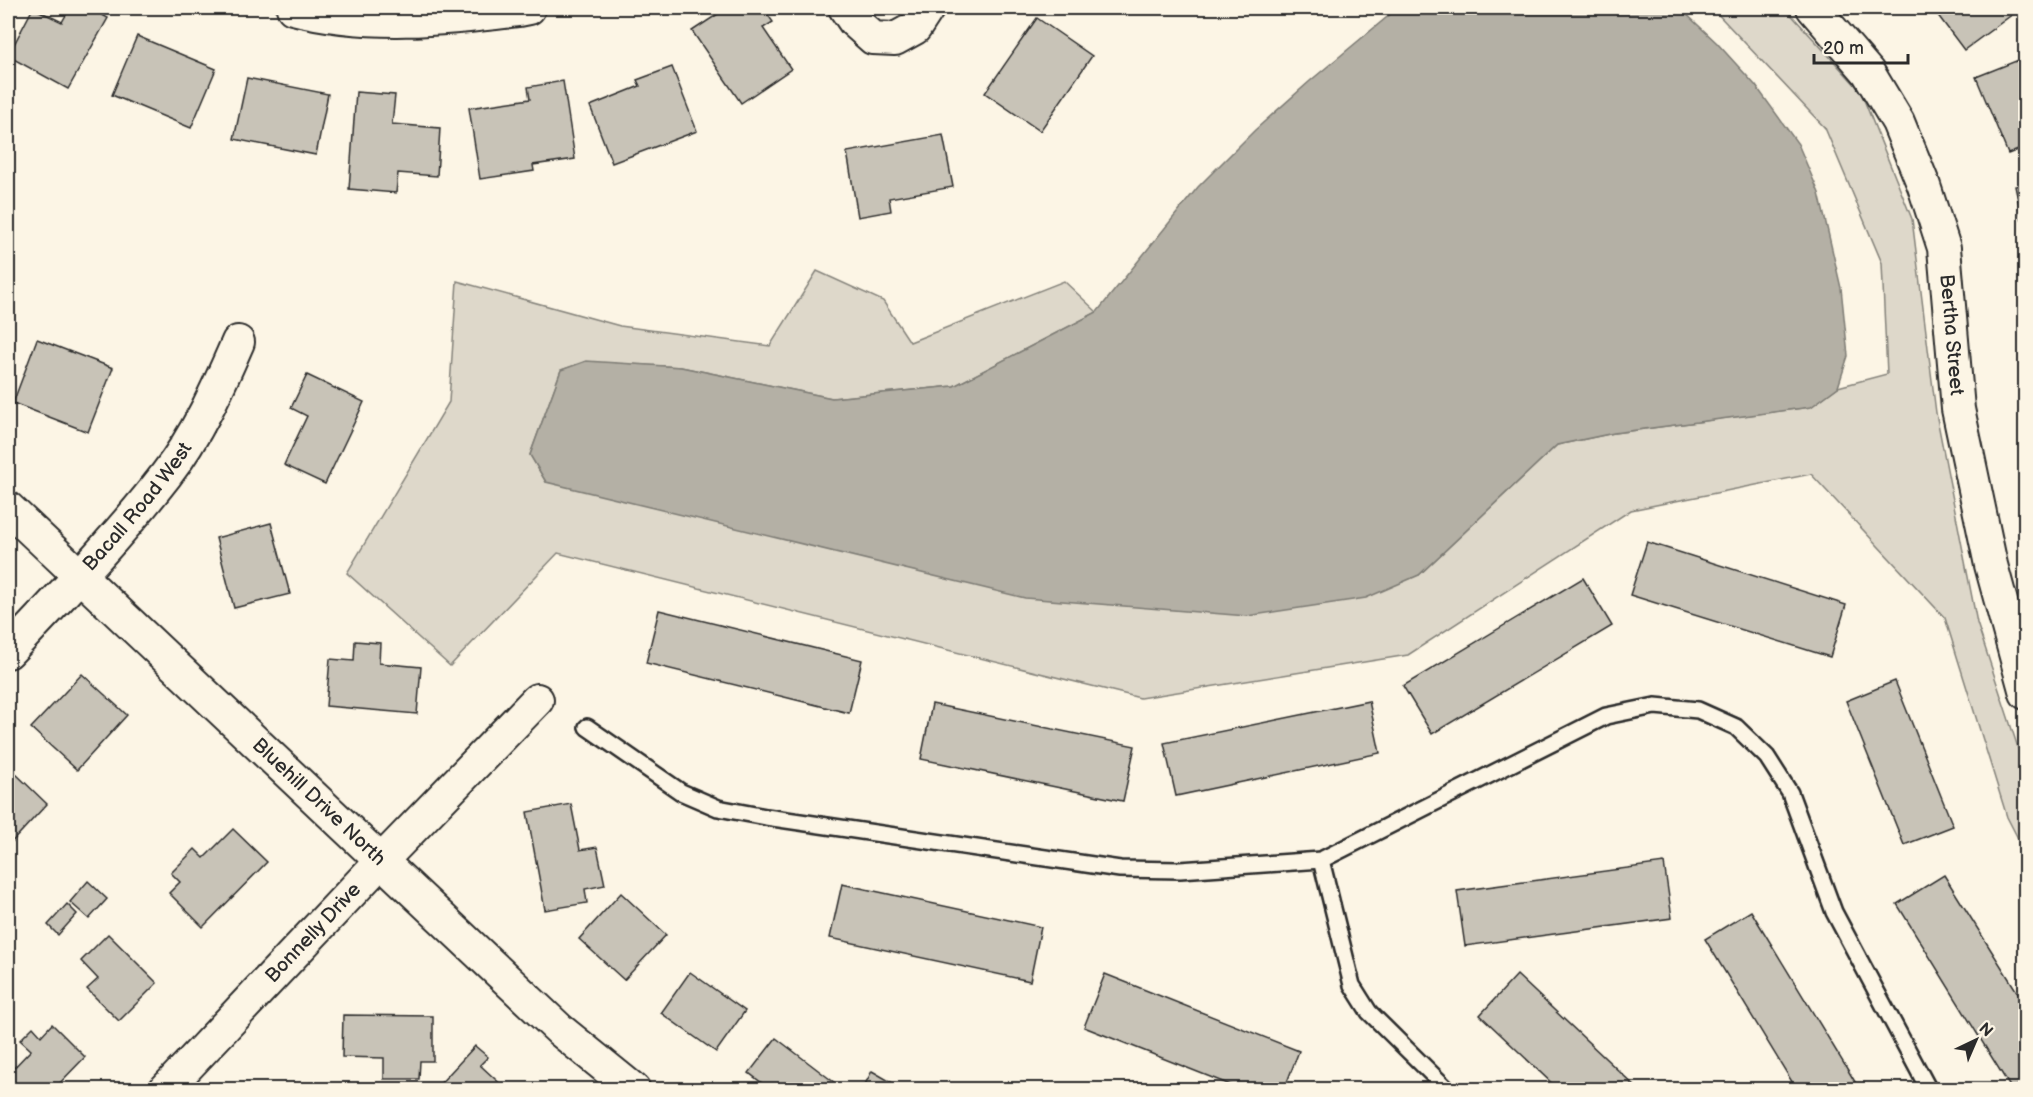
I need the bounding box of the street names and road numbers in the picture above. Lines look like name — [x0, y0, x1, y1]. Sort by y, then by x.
street label: Bertha Street — [1934, 273, 1969, 396]
street label: Bacall Road West — [78, 438, 197, 576]
street label: Bluehill Drive North — [247, 733, 391, 871]
street label: Bonnelly Drive — [260, 878, 366, 988]

